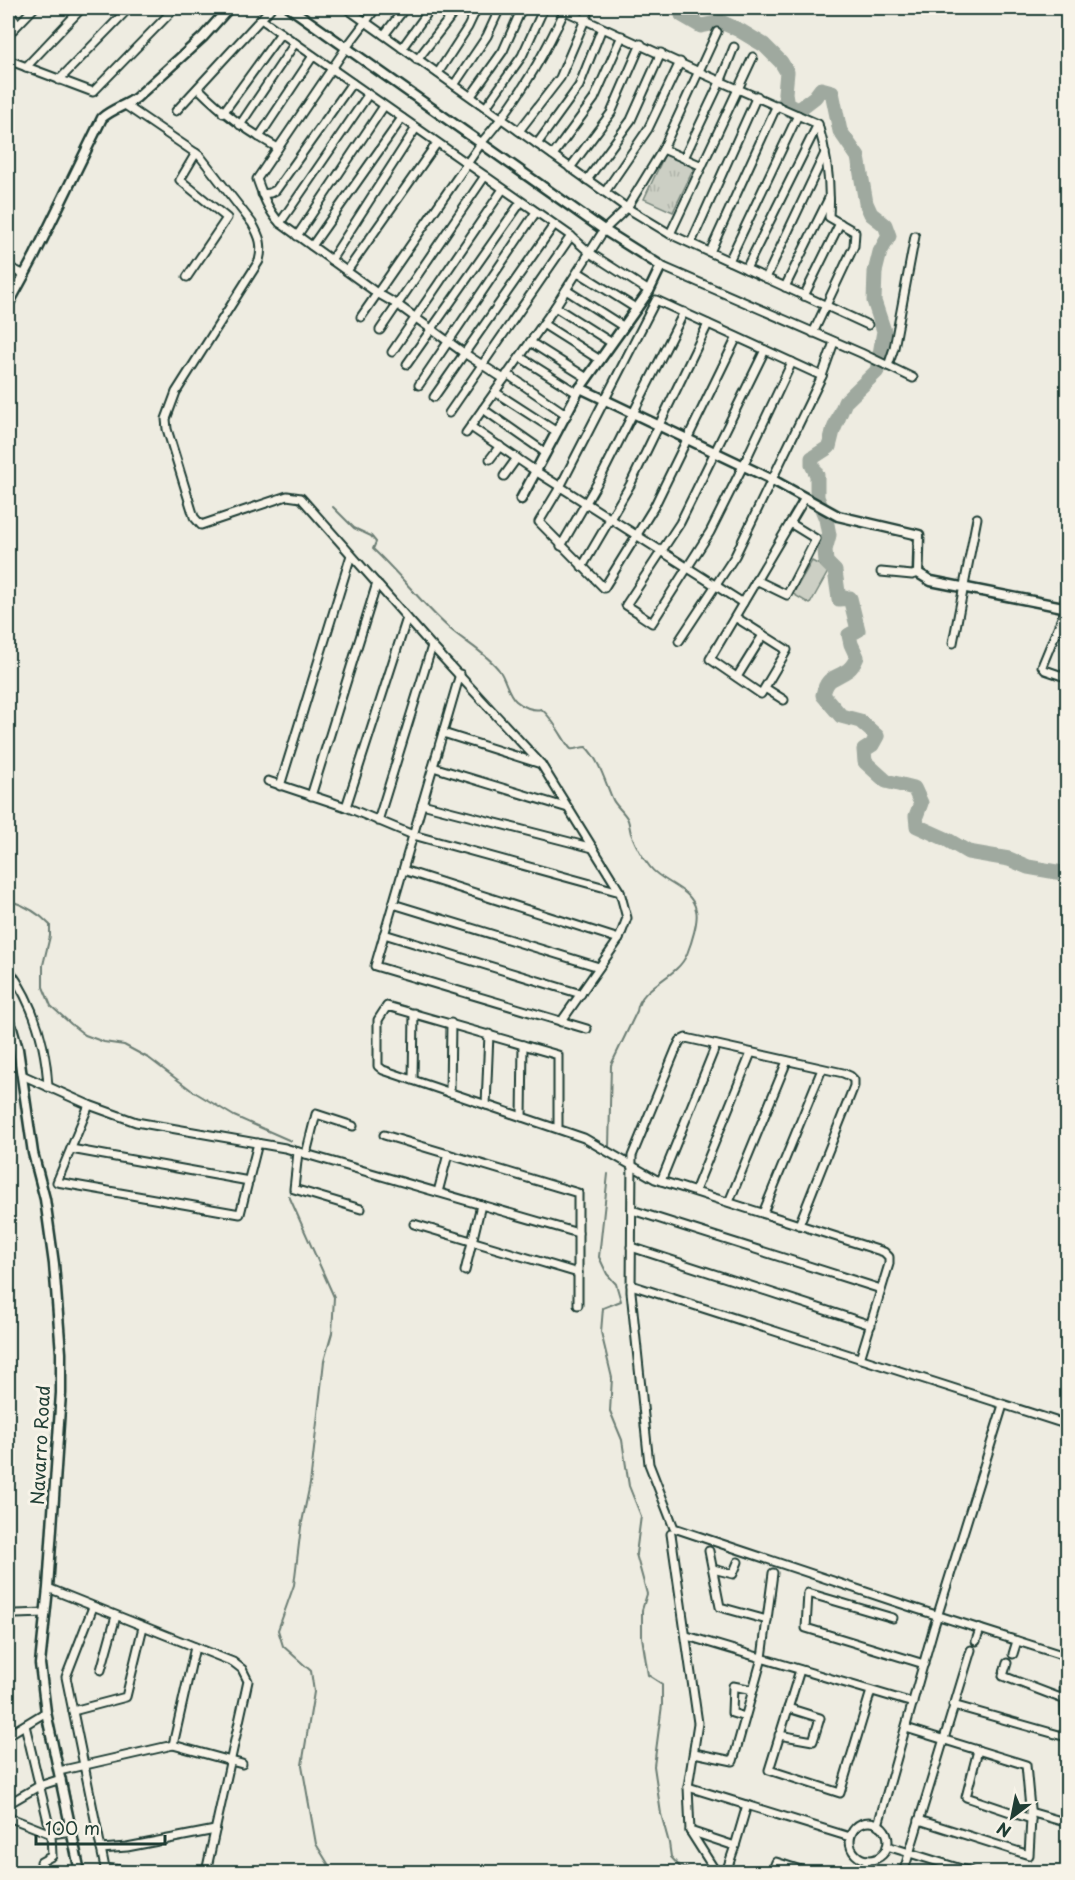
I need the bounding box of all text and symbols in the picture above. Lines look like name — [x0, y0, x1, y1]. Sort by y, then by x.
street label: Navarro Road — [23, 1384, 56, 1506]
north arrow — [982, 1787, 1042, 1847]
scale bar — [36, 1808, 165, 1846]
text: 100 m — [45, 1814, 100, 1841]
text: N — [992, 1817, 1015, 1844]

